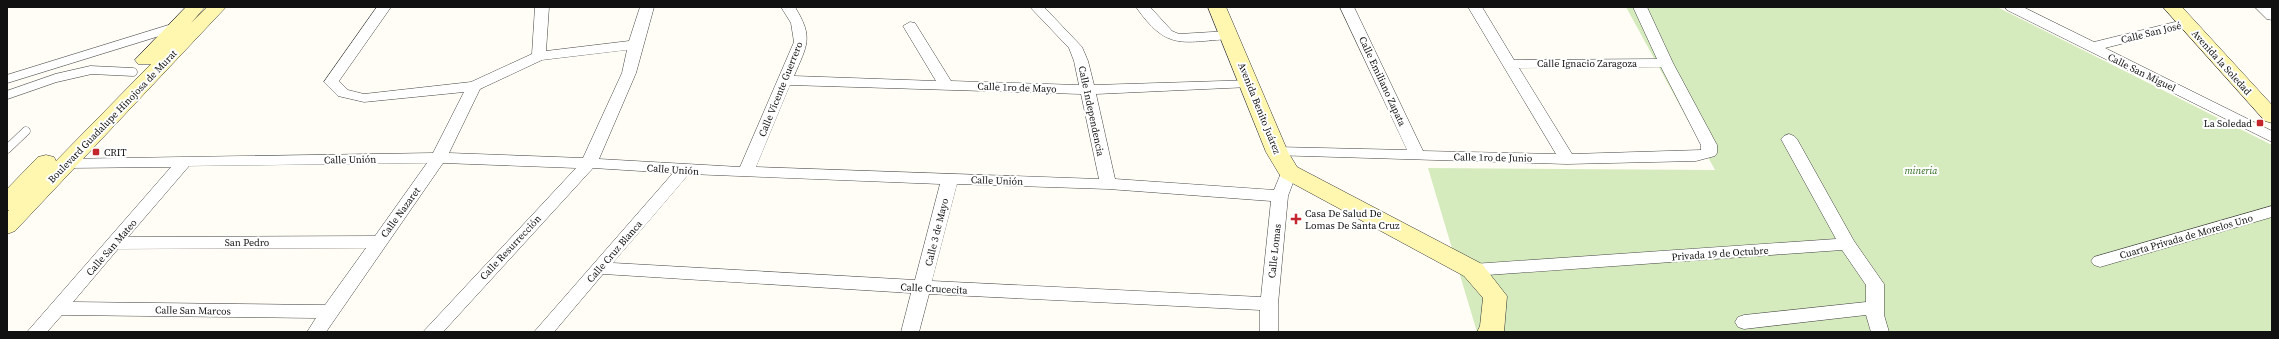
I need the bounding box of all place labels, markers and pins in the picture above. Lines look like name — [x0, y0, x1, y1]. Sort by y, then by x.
place label: La Soledad — [2204, 117, 2252, 130]
marker: La Soledad — [2255, 118, 2265, 128]
place label: CRIT — [104, 146, 127, 159]
marker: CRIT — [91, 147, 101, 157]
place label: Casa De Salud De Lomas De Santa Cruz — [1305, 207, 1400, 232]
marker: Casa De Salud De Lomas De Santa Cruz — [1290, 213, 1302, 225]

